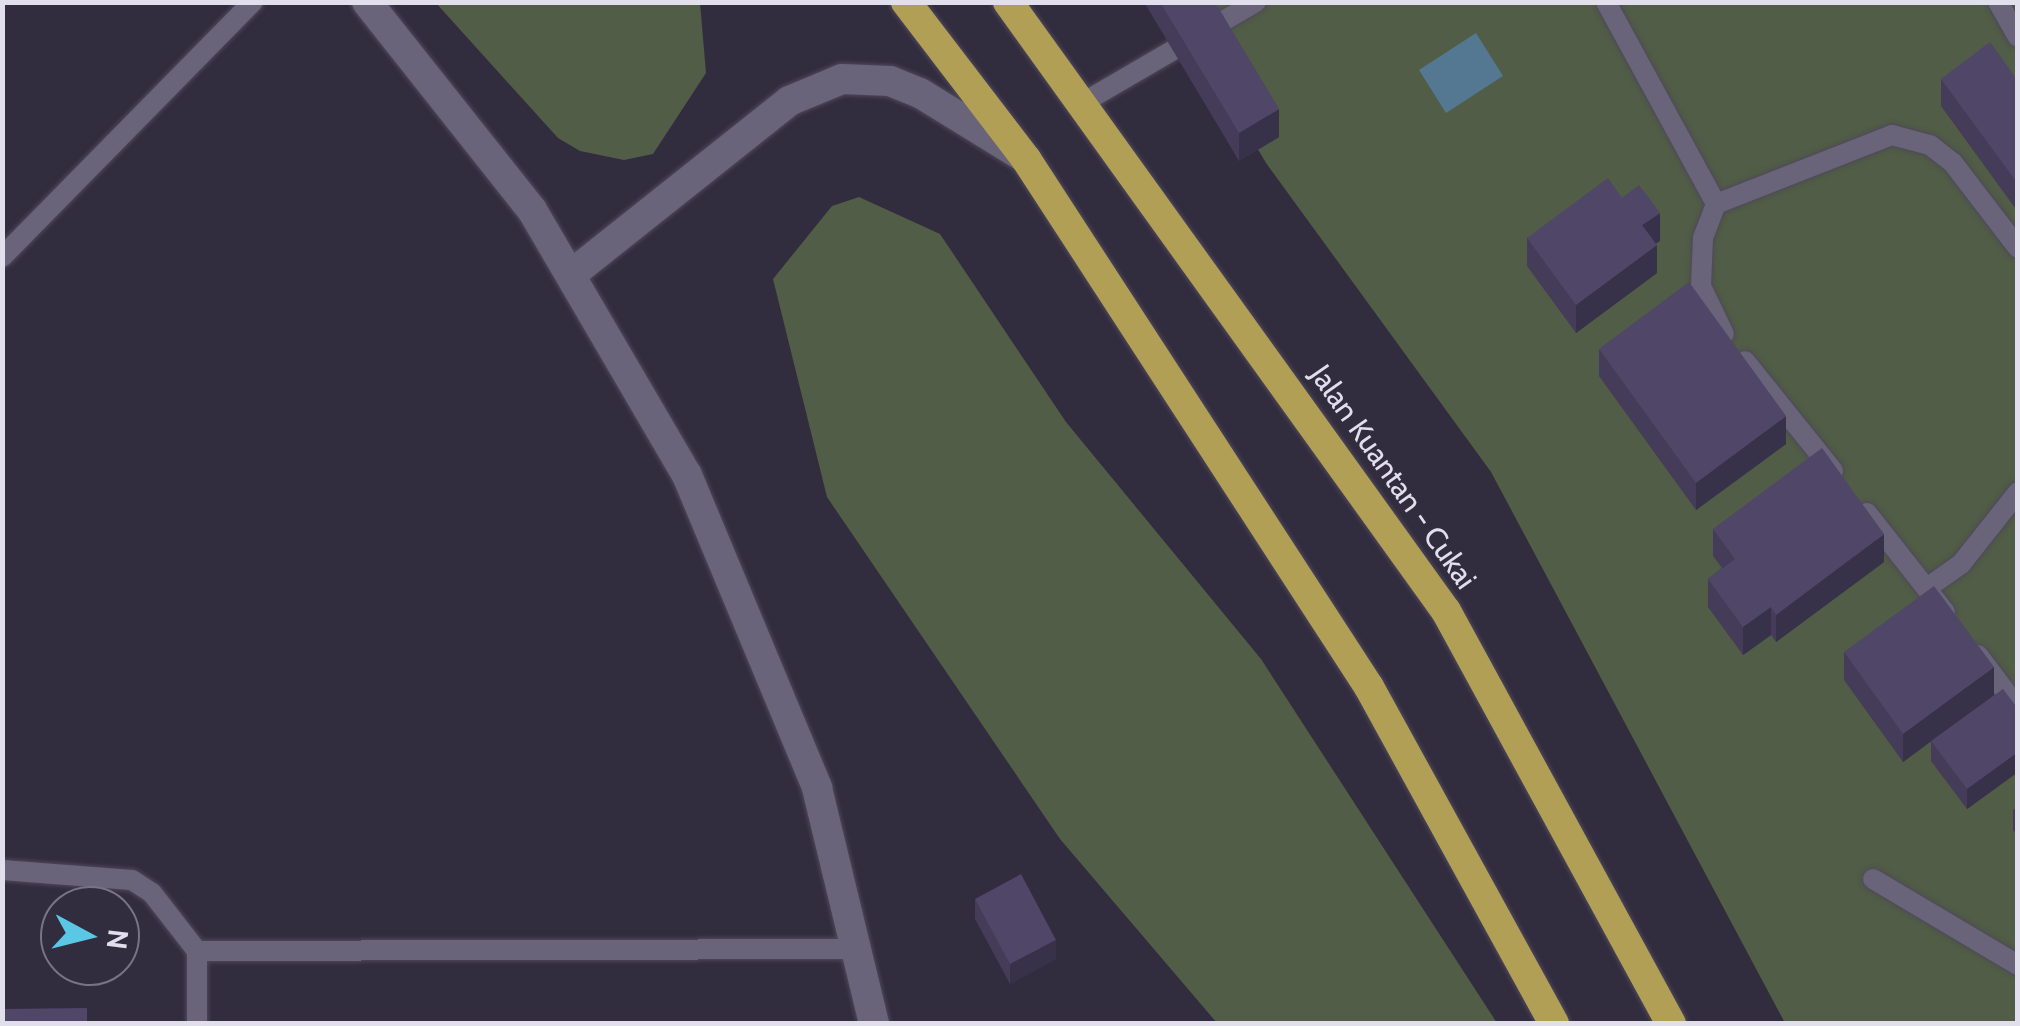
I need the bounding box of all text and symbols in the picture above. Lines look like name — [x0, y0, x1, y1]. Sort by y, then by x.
street label: Jalan Kuantan - Cukai — [1302, 358, 1484, 596]
north arrow — [40, 886, 140, 986]
text: N — [100, 928, 136, 951]

